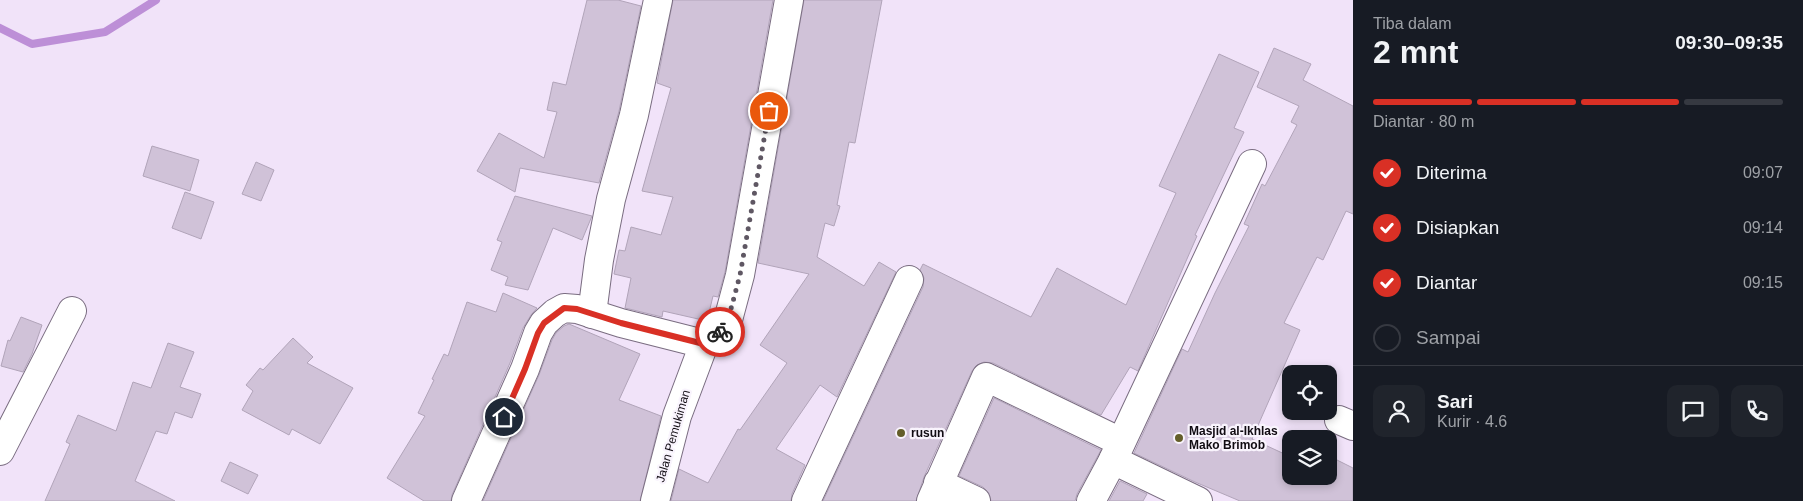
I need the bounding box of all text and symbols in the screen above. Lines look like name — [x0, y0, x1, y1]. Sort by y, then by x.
text: Tiba dalam — [1373, 15, 1452, 32]
text: 09:30–09:35 — [1675, 32, 1783, 53]
text: 2 mnt — [1373, 34, 1458, 70]
pin — [748, 90, 790, 132]
icon: bag — [755, 97, 783, 125]
text: Diantar · 80 m — [1373, 113, 1474, 130]
icon: check — [1373, 159, 1401, 187]
text: Diterima — [1416, 162, 1487, 183]
text: 09:07 — [1743, 164, 1783, 181]
icon: check — [1373, 214, 1401, 242]
text: Disiapkan — [1416, 217, 1499, 238]
text: 09:14 — [1743, 219, 1783, 236]
icon: check — [1373, 269, 1401, 297]
text: Diantar — [1416, 272, 1477, 293]
text: 09:15 — [1743, 274, 1783, 291]
courier — [695, 307, 745, 357]
icon: bike — [706, 318, 734, 346]
text: Sampai — [1416, 327, 1480, 348]
map controls — [1282, 365, 1337, 485]
button: locate — [1282, 365, 1337, 420]
button: person — [1373, 385, 1425, 437]
button: chat — [1667, 385, 1719, 437]
button: phone — [1731, 385, 1783, 437]
street label: Jalan Pemukiman — [653, 388, 693, 484]
text: Sari — [1437, 391, 1473, 412]
pin — [483, 396, 525, 438]
icon: home — [490, 403, 518, 431]
text: Kurir · 4.6 — [1437, 413, 1507, 430]
place label: Masjid al-Ikhlas Mako Brimob — [1189, 424, 1278, 452]
place label: rusun — [911, 426, 944, 440]
marker: rusun — [895, 427, 907, 439]
button: layers — [1282, 430, 1337, 485]
marker: Masjid al-Ikhlas Mako Brimob — [1173, 432, 1185, 444]

